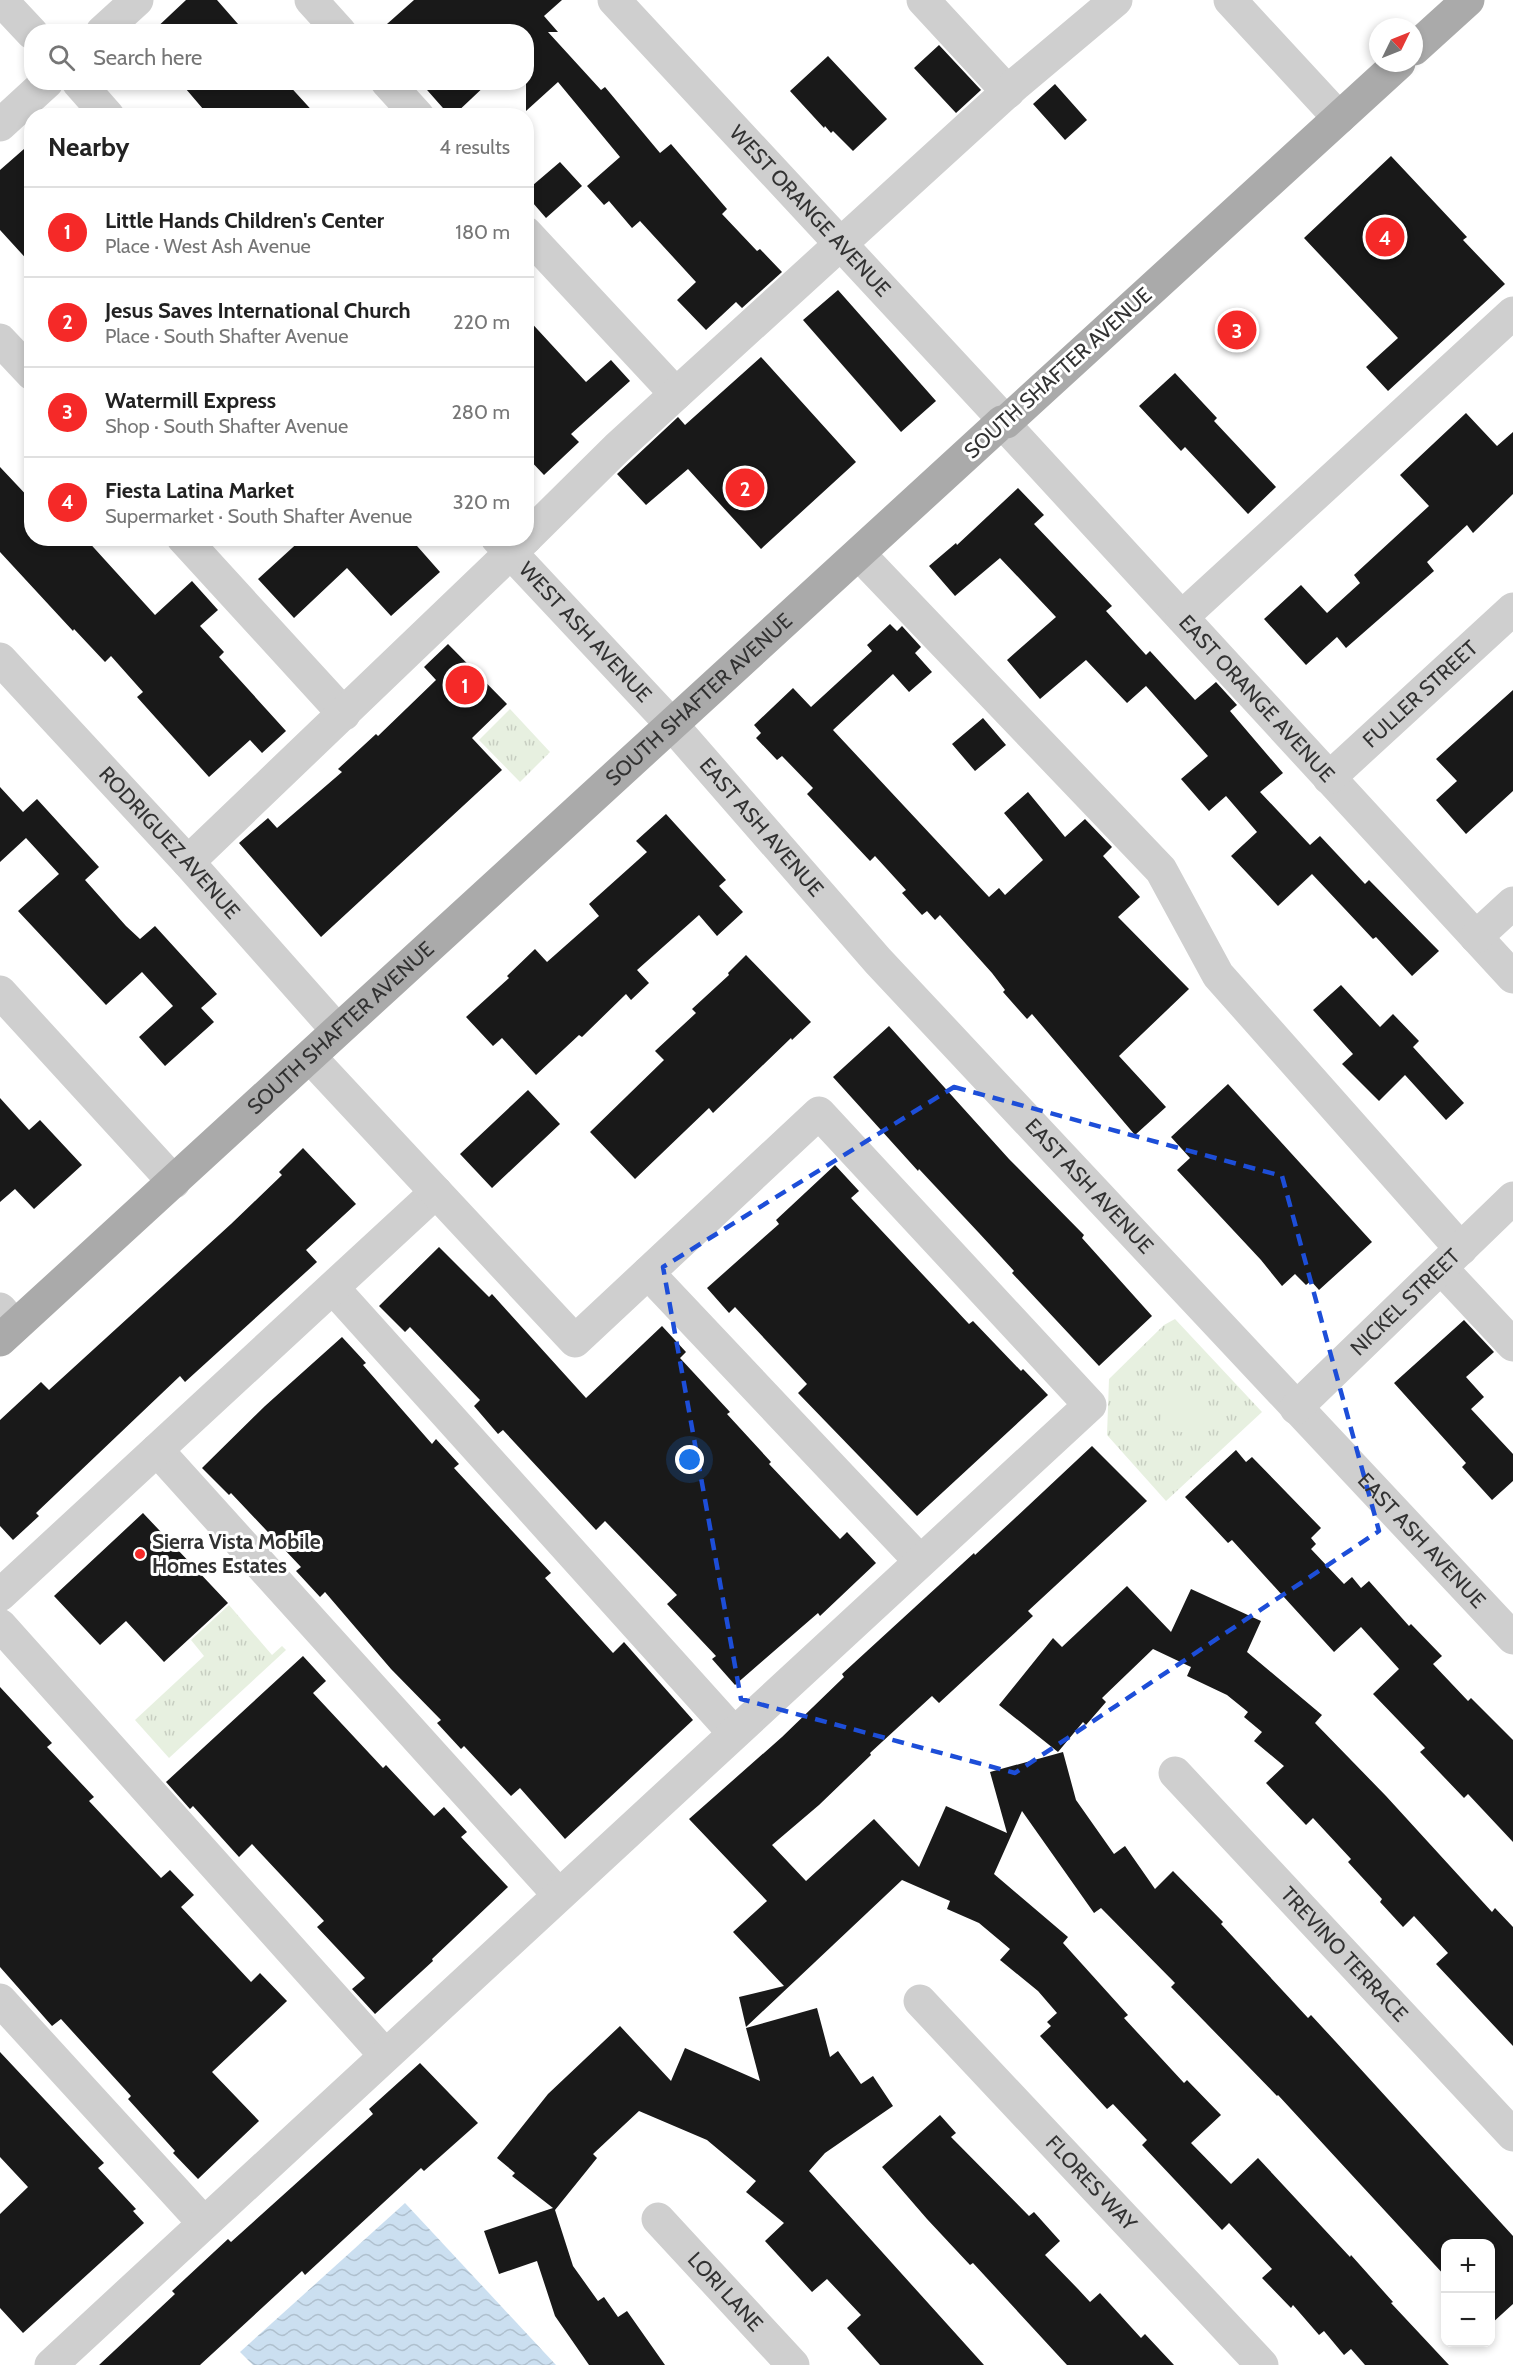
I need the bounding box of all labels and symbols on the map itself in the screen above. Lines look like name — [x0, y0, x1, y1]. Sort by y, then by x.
north arrow — [1369, 18, 1423, 72]
street label: WEST ORANGE AVENUE — [725, 120, 896, 302]
pin: 4 — [1366, 214, 1404, 260]
street label: SOUTH SHAFTER AVENUE — [959, 282, 1157, 463]
pin: 3 — [1218, 308, 1256, 352]
pin: 2 — [726, 466, 764, 510]
street label: WEST ASH AVENUE — [514, 557, 657, 707]
street label: SOUTH SHAFTER AVENUE — [600, 608, 797, 791]
street label: EAST ORANGE AVENUE — [1174, 610, 1340, 787]
street label: FULLER STREET — [1357, 635, 1483, 753]
pin: 1 — [446, 662, 484, 708]
street label: EAST ASH AVENUE — [695, 753, 829, 901]
street label: RODRIGUEZ AVENUE — [94, 761, 246, 924]
street label: SOUTH SHAFTER AVENUE — [242, 936, 439, 1119]
street label: EAST ASH AVENUE — [1020, 1113, 1159, 1258]
street label: NICKEL STREET — [1345, 1243, 1465, 1360]
your location — [675, 1445, 704, 1474]
street label: EAST ASH AVENUE — [1353, 1468, 1491, 1613]
place label: Sierra Vista Mobile Homes Estates — [152, 1529, 321, 1578]
marker: Sierra Vista Mobile Homes Estates — [133, 1547, 147, 1561]
street label: TREVINO TERRACE — [1276, 1881, 1413, 2026]
street label: FLORES WAY — [1041, 2130, 1143, 2236]
street label: LORI LANE — [683, 2247, 768, 2336]

